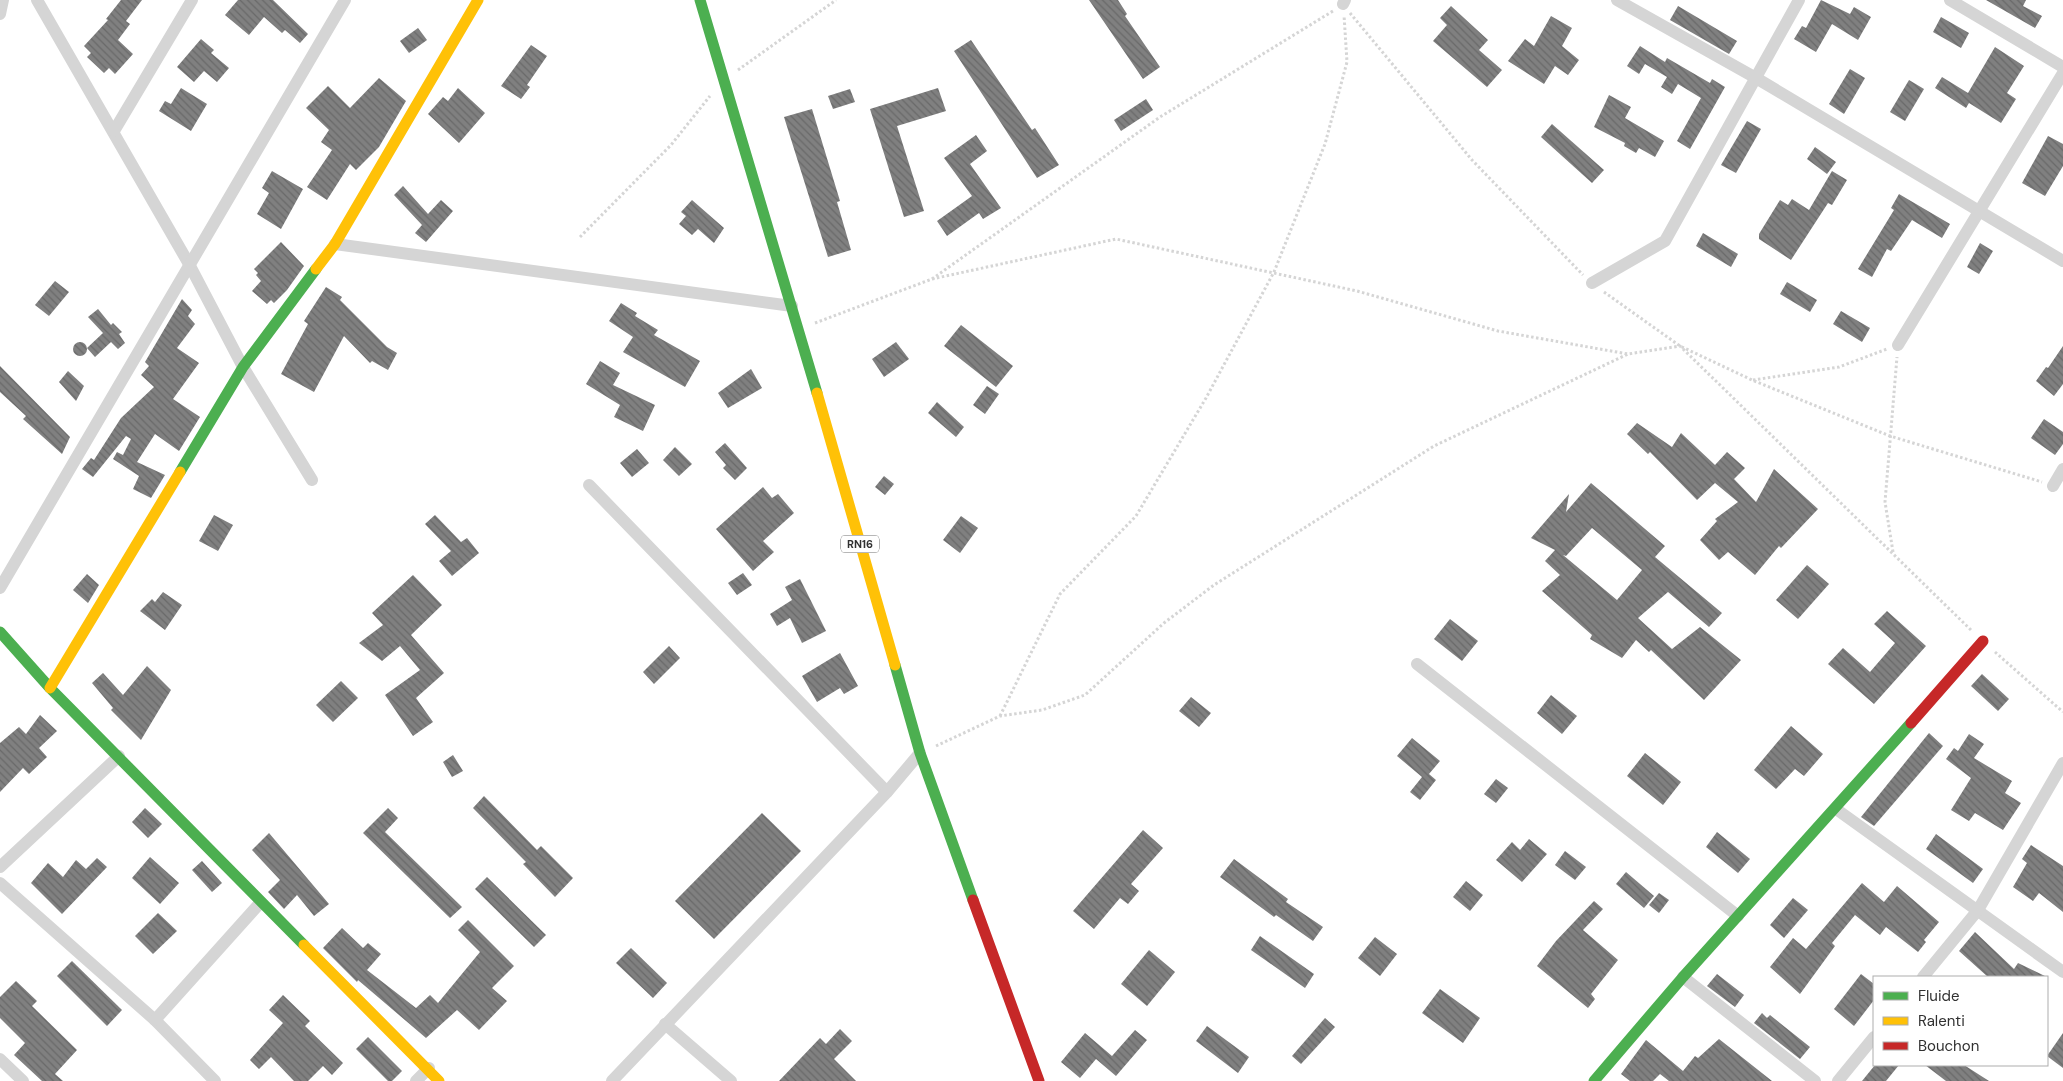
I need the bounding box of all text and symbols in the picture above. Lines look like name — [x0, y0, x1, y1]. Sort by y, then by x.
road number: RN16 — [841, 536, 879, 552]
legend — [1873, 976, 2048, 1066]
text: Fluide — [1918, 986, 1960, 1006]
text: Ralenti — [1918, 1011, 1965, 1031]
text: Bouchon — [1918, 1036, 1979, 1056]

